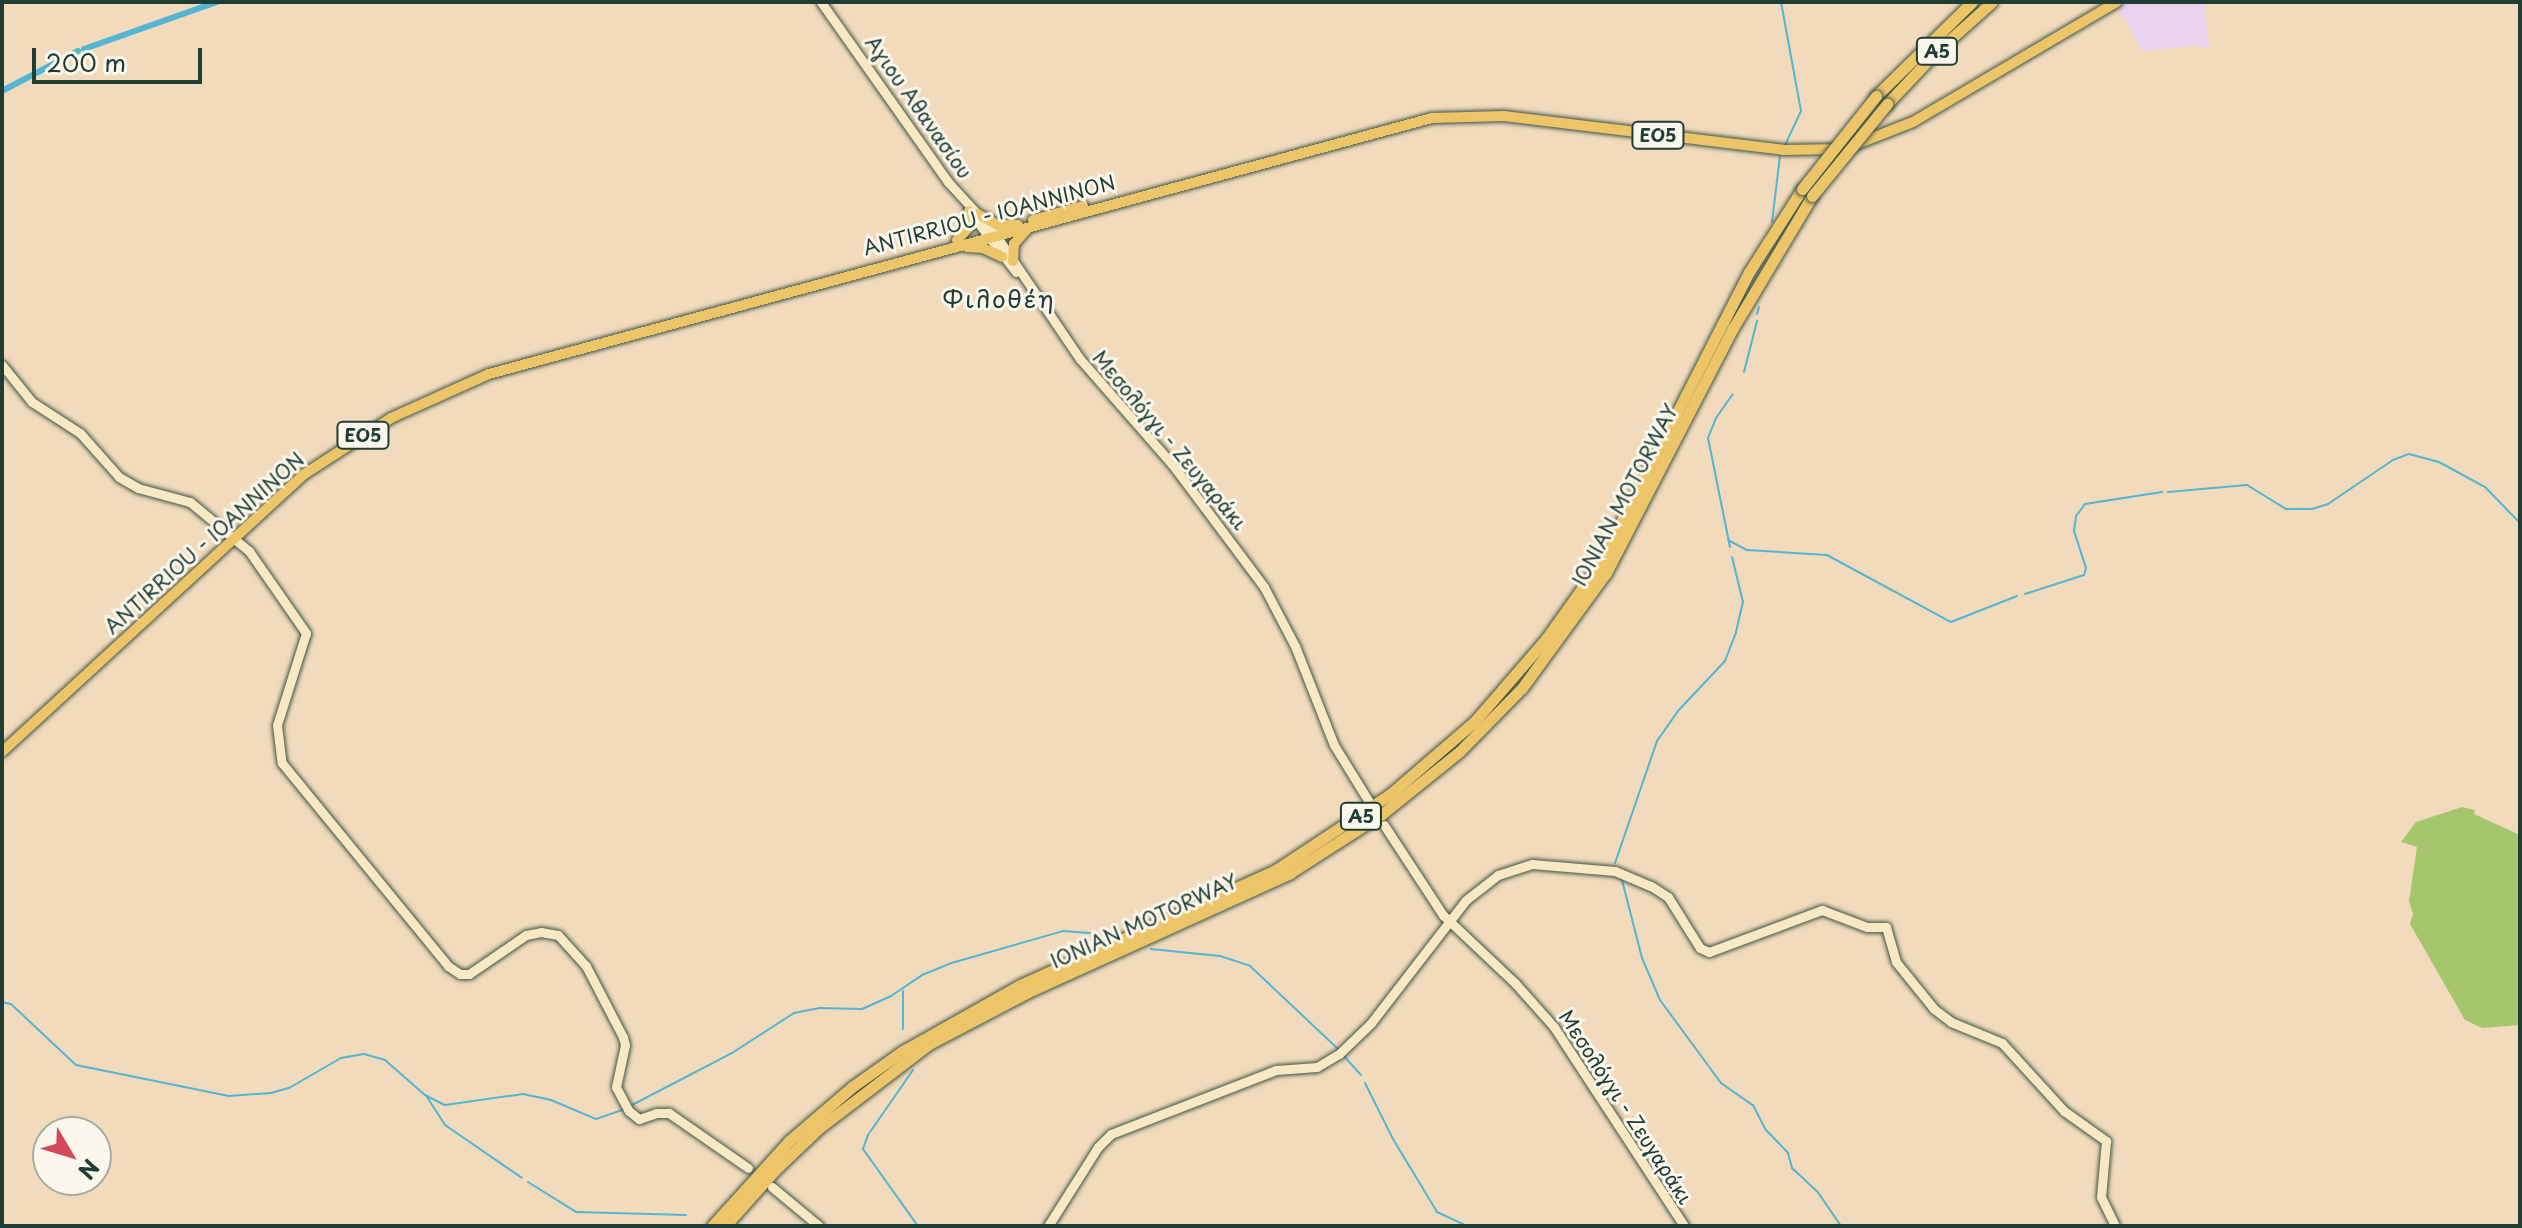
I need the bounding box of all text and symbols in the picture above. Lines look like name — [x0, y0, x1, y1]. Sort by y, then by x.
street label: Αγιου Αθανασίου — [861, 31, 977, 183]
scale bar — [36, 32, 206, 82]
road number: Α5 — [1915, 37, 1959, 65]
text: 200 m — [46, 44, 126, 80]
road number: ΕΟ5 — [1630, 121, 1686, 149]
street label: ANTIRRIOU - IOANNINON — [860, 170, 1118, 260]
district label: Φιλοθέη — [942, 285, 1056, 313]
street label: Μεσολόγγι - Ζευγαράκι — [1087, 345, 1253, 535]
street label: IONIAN MOTORWAY — [1567, 400, 1683, 590]
road number: ΕΟ5 — [335, 421, 391, 449]
street label: ANTIRRIOU - IOANNINON — [99, 447, 309, 639]
road number: Α5 — [1339, 802, 1383, 830]
street label: IONIAN MOTORWAY — [1047, 869, 1241, 973]
street label: Μεσολόγγι - Ζευγαράκι — [1554, 1005, 1698, 1209]
north arrow — [32, 1116, 112, 1196]
text: N — [71, 1153, 108, 1187]

